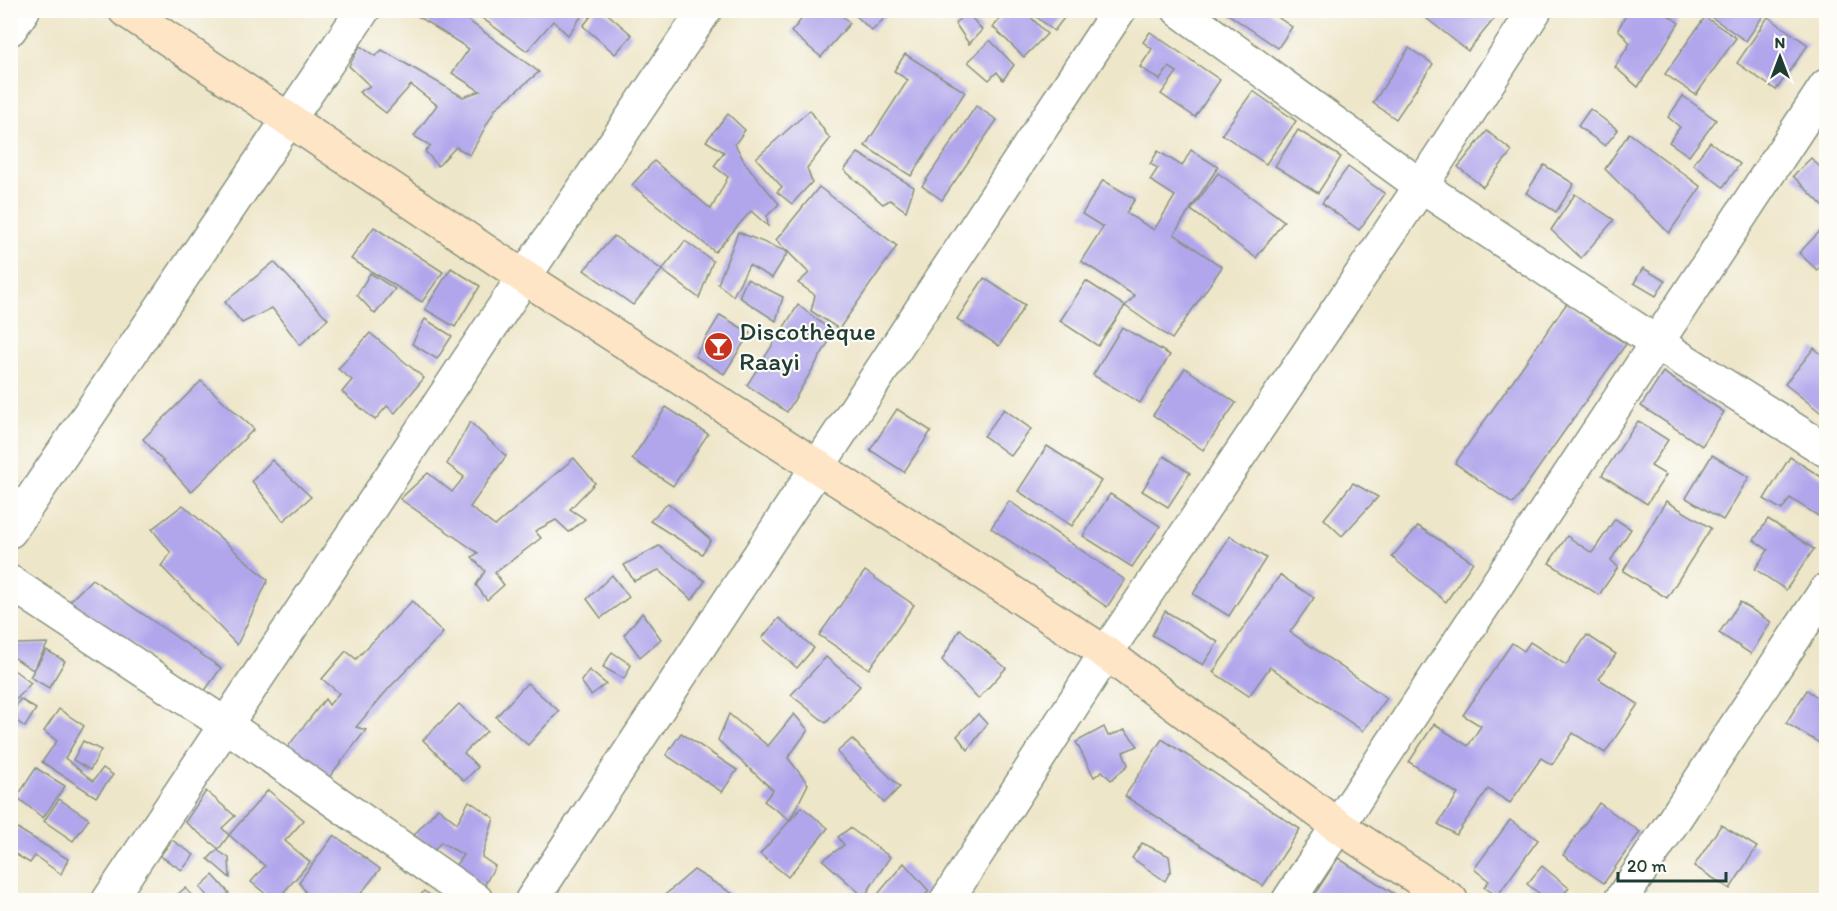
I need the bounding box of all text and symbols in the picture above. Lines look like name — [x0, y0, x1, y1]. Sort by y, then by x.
north arrow — [1750, 27, 1810, 87]
text: N — [1775, 33, 1785, 52]
place label: Discothèque Raayi — [739, 315, 876, 377]
bar icon: Discothèque Raayi — [702, 330, 734, 362]
scale bar — [1618, 845, 1726, 883]
text: 20 m — [1627, 855, 1667, 877]

